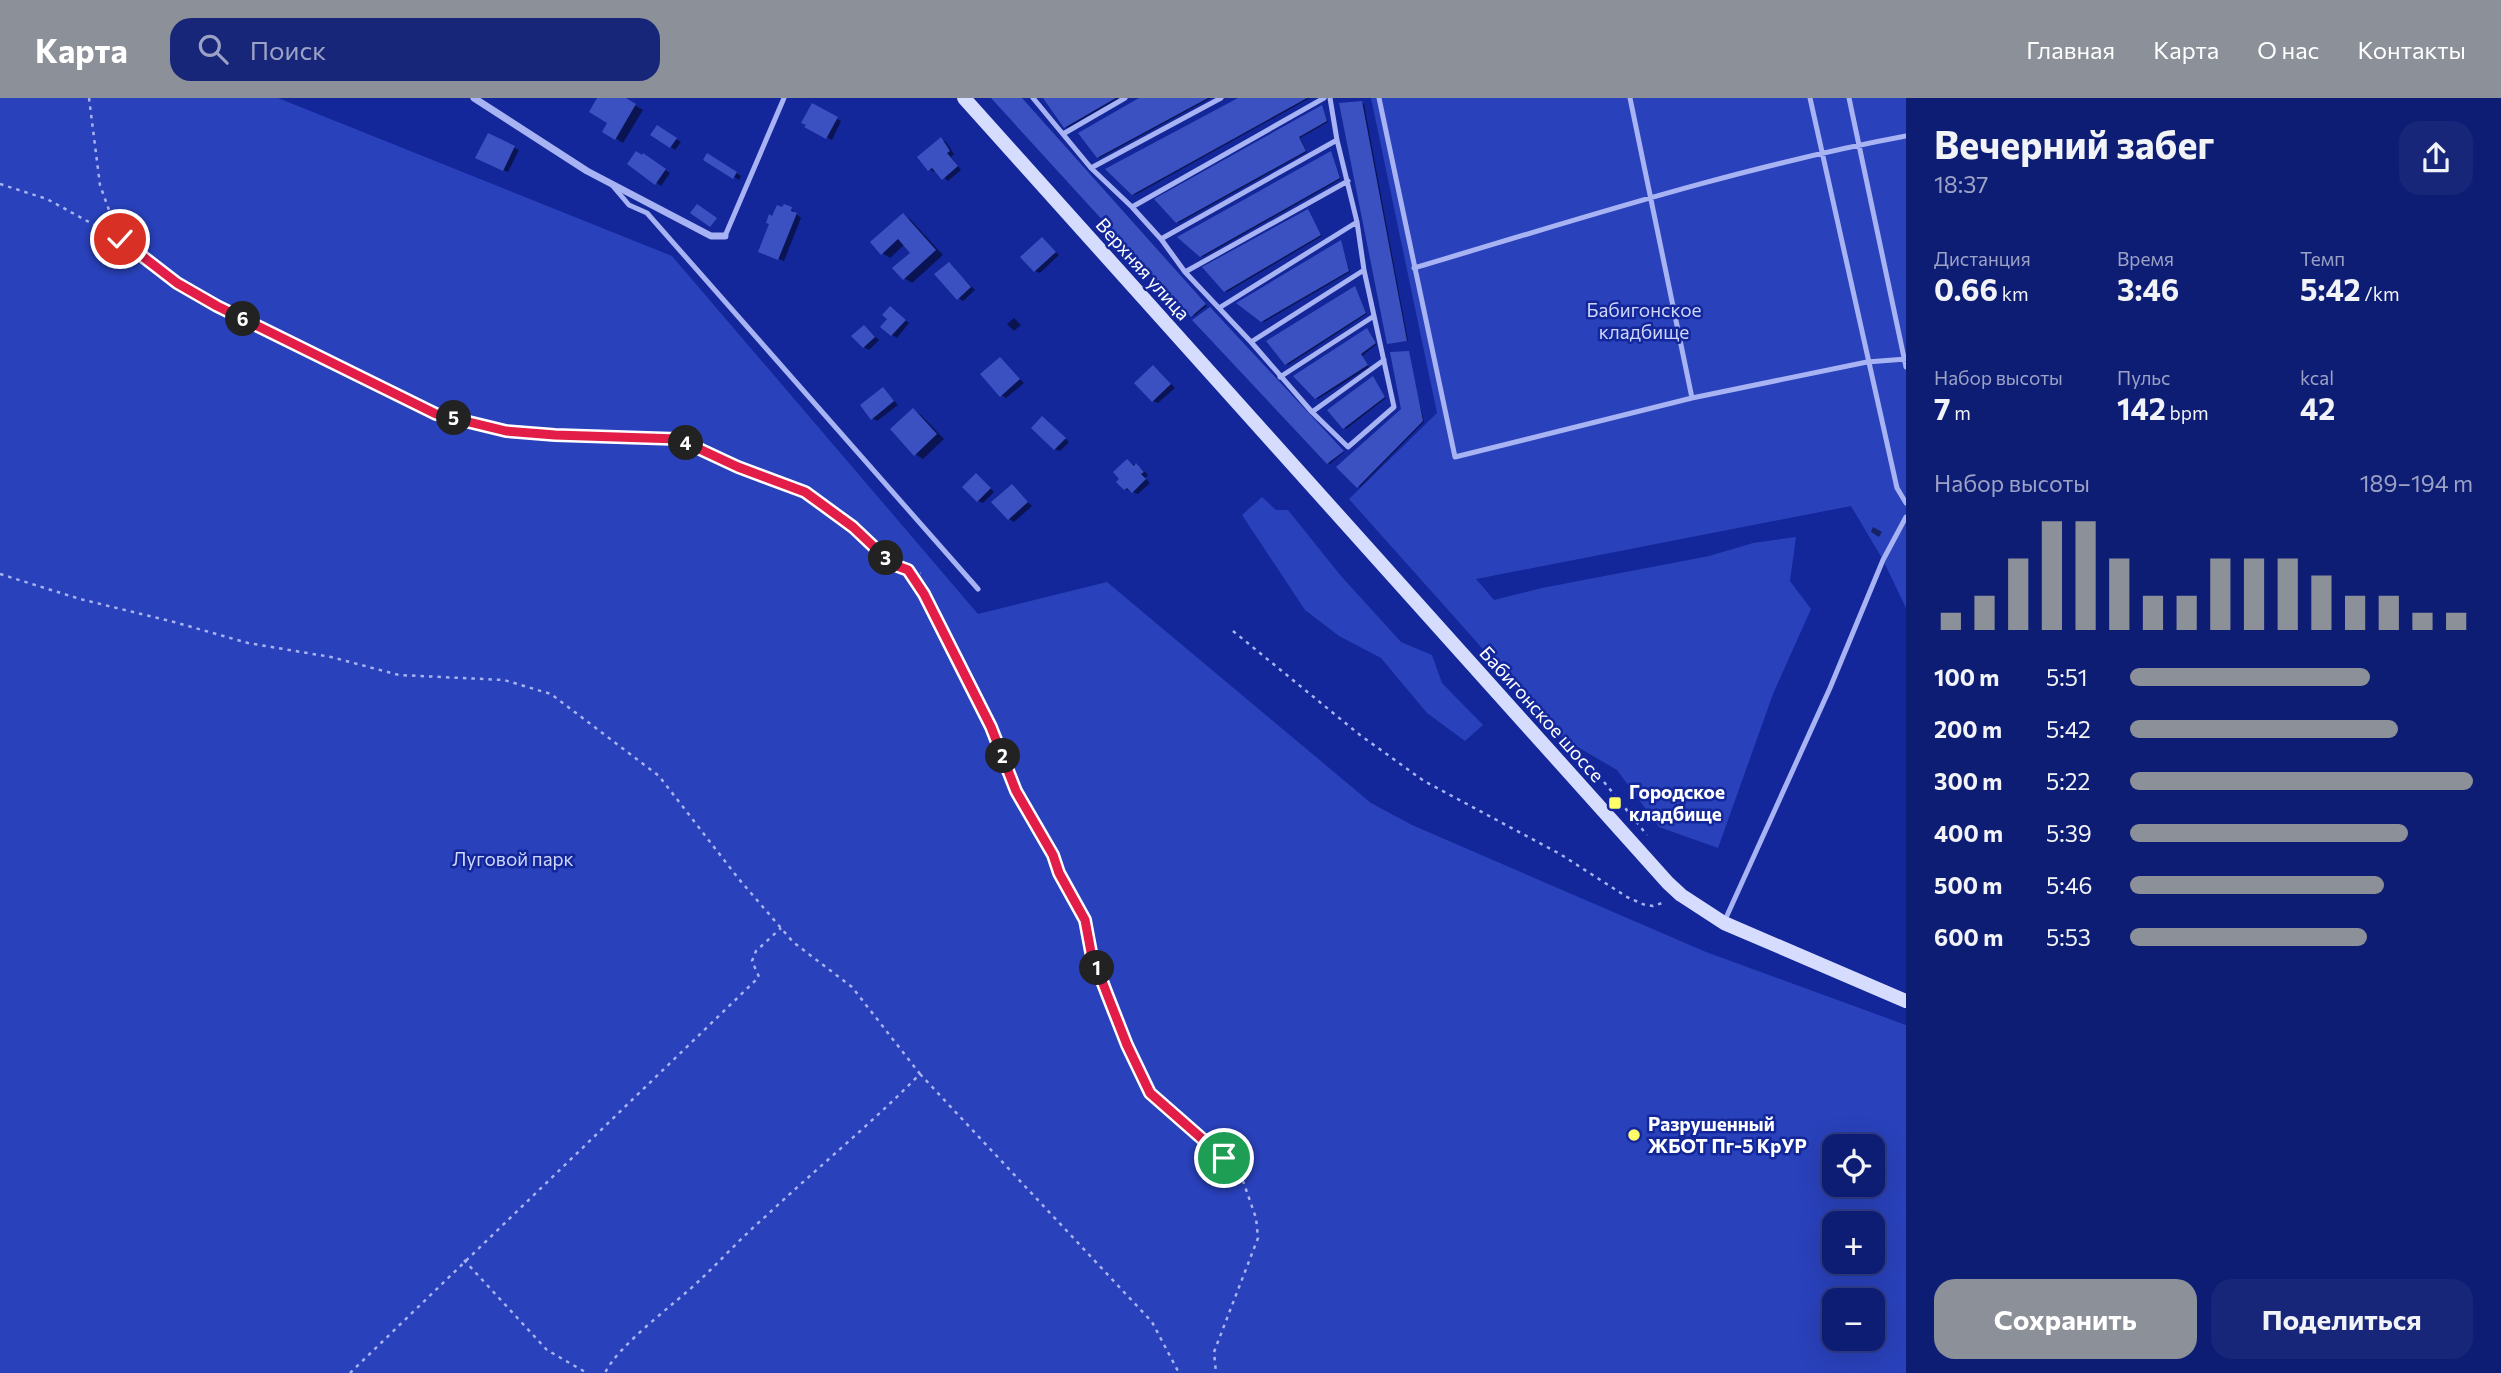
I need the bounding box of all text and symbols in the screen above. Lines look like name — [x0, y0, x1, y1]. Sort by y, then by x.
search box — [170, 18, 660, 81]
text: Карта — [35, 29, 128, 70]
icon: search — [194, 30, 232, 68]
text: Поиск — [250, 34, 326, 65]
text: Главная — [2026, 35, 2115, 64]
text: Карта — [2153, 35, 2219, 64]
text: О нас — [2257, 35, 2319, 64]
text: Контакты — [2357, 35, 2466, 64]
text: Вечерний забег — [1934, 120, 2214, 167]
button: share — [2399, 121, 2473, 195]
text: 18:37 — [1934, 170, 1988, 198]
pin — [90, 209, 150, 269]
street label: Верхняя улица — [1091, 213, 1195, 324]
icon: check — [101, 220, 139, 258]
text: Дистанция — [1934, 247, 2031, 270]
text: Время — [2117, 247, 2174, 270]
text: Темп — [2300, 247, 2345, 270]
text: 0.66 — [1934, 270, 1998, 307]
text: 3:46 — [2117, 270, 2179, 307]
text: 5:42 — [2300, 270, 2361, 307]
text: km — [1998, 282, 2029, 305]
text: /km — [2361, 282, 2400, 305]
park label: Бабигонское кладбище — [1586, 298, 1702, 343]
pin: 6 — [226, 302, 260, 336]
text: 6 — [237, 307, 248, 330]
text: Набор высоты — [1934, 366, 2063, 389]
text: Пульс — [2117, 366, 2171, 389]
text: kcal — [2300, 366, 2334, 389]
text: 7 — [1934, 389, 1951, 426]
text: 142 — [2117, 389, 2166, 426]
text: 42 — [2300, 389, 2335, 426]
pin: 5 — [436, 400, 472, 436]
text: m — [1951, 401, 1971, 424]
text: bpm — [2166, 401, 2209, 424]
text: 5 — [448, 406, 459, 429]
pin: 4 — [668, 426, 704, 460]
text: 4 — [680, 431, 691, 454]
text: Набор высоты — [1934, 469, 2090, 497]
text: 189–194 m — [2360, 469, 2473, 497]
pin: 3 — [868, 540, 903, 575]
text: 3 — [880, 546, 891, 569]
street label: Бабигонское шоссе — [1475, 641, 1609, 786]
text: 100 m — [1934, 663, 1999, 691]
text: 5:51 — [2046, 663, 2088, 691]
text: 200 m — [1934, 715, 2002, 743]
text: 5:42 — [2046, 715, 2091, 743]
pin: 2 — [986, 738, 1020, 774]
text: 2 — [997, 744, 1008, 767]
text: 300 m — [1934, 767, 2002, 795]
text: 5:22 — [2046, 767, 2090, 795]
place label: Городское кладбище — [1629, 780, 1725, 825]
marker: Городское кладбище — [1607, 795, 1623, 811]
text: 400 m — [1934, 819, 2003, 847]
text: 5:39 — [2046, 819, 2092, 847]
park label: Луговой парк — [452, 847, 574, 870]
text: 500 m — [1934, 871, 2002, 899]
text: 5:46 — [2046, 871, 2092, 899]
text: 600 m — [1934, 923, 2003, 951]
text: 5:53 — [2046, 923, 2091, 951]
pin: 1 — [1080, 950, 1114, 986]
text: 1 — [1092, 956, 1101, 979]
place label: Разрушенный ЖБОТ Пг-5 КрУР — [1648, 1112, 1807, 1157]
marker: Разрушенный ЖБОТ Пг-5 КрУР — [1626, 1127, 1642, 1143]
pin — [1194, 1128, 1254, 1188]
map controls — [1822, 1134, 1885, 1351]
button: locate — [1822, 1134, 1885, 1197]
icon: arrive — [1205, 1139, 1243, 1177]
button: + — [1822, 1211, 1885, 1274]
button: Сохранить — [1934, 1279, 2197, 1359]
button: Поделиться — [2211, 1279, 2473, 1359]
button: − — [1822, 1288, 1885, 1351]

